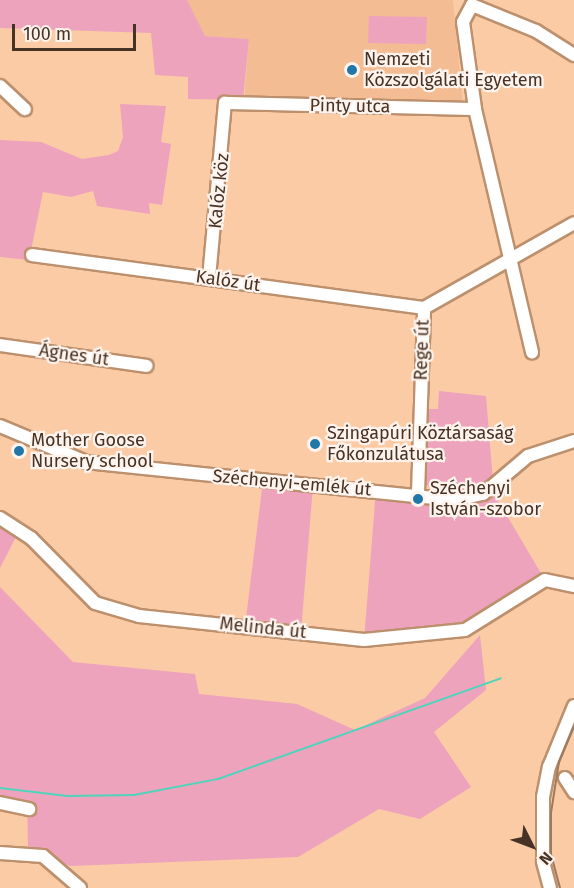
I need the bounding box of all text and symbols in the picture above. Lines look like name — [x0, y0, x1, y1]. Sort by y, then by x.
scale bar — [15, 12, 140, 50]
text: 100 m — [23, 23, 71, 45]
place label: Nemzeti Közszolgálati Egyetem — [364, 49, 543, 92]
marker: Nemzeti Közszolgálati Egyetem — [345, 63, 359, 77]
street label: Pinty utca — [309, 94, 391, 118]
street label: Kalóz köz — [204, 152, 234, 230]
street label: Kalóz út — [194, 266, 262, 296]
street label: Rege út — [410, 319, 434, 381]
street label: Ágnes út — [38, 339, 110, 371]
place label: Szingapúri Köztársaság Főkonzulátusa — [327, 423, 513, 466]
place label: Mother Goose Nursery school — [31, 430, 153, 472]
marker: Szingapúri Köztársaság Főkonzulátusa — [308, 437, 322, 451]
marker: Mother Goose Nursery school — [12, 444, 26, 458]
street label: Széchenyi-emlék út — [212, 465, 372, 501]
place label: Széchenyi István-szobor — [430, 478, 541, 520]
marker: Széchenyi István-szobor — [411, 492, 425, 506]
street label: Melinda út — [219, 613, 307, 643]
north arrow — [502, 816, 562, 876]
text: N — [535, 848, 556, 869]

